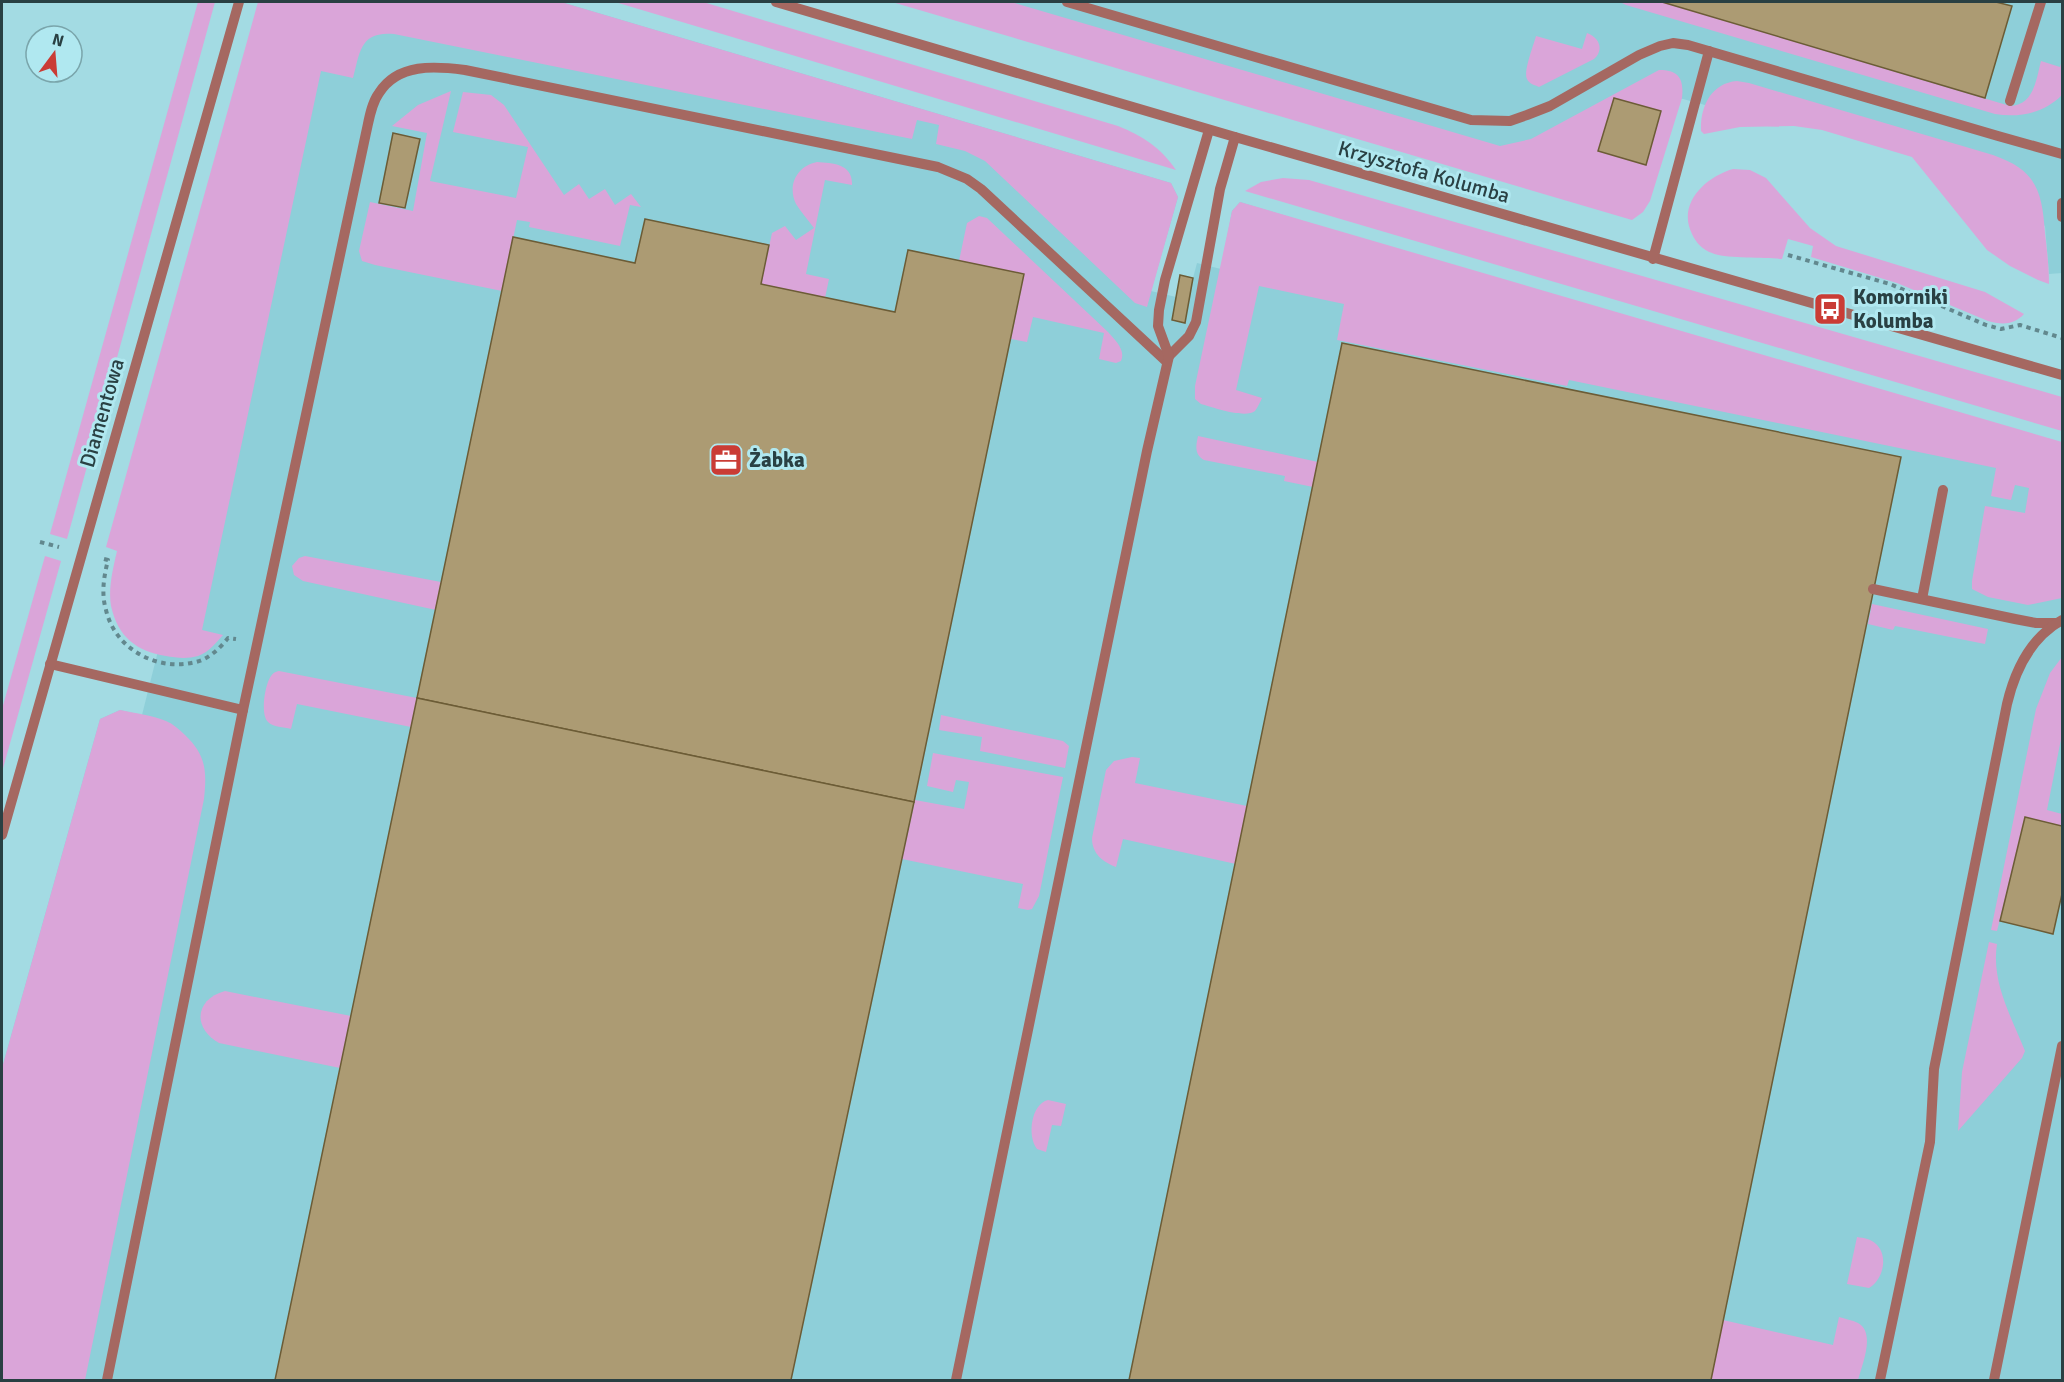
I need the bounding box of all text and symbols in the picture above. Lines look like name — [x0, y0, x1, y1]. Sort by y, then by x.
north arrow — [24, 24, 84, 84]
text: N — [50, 29, 66, 52]
street label: Krzysztofa Kolumba — [1335, 135, 1513, 209]
place label: Komorniki Kolumba — [1853, 284, 1948, 334]
bus stop icon: Komorniki Kolumba — [1812, 291, 1848, 327]
street label: Diamentowa — [74, 356, 130, 470]
office icon: Żabka — [708, 442, 744, 478]
place label: Żabka — [749, 447, 805, 473]

